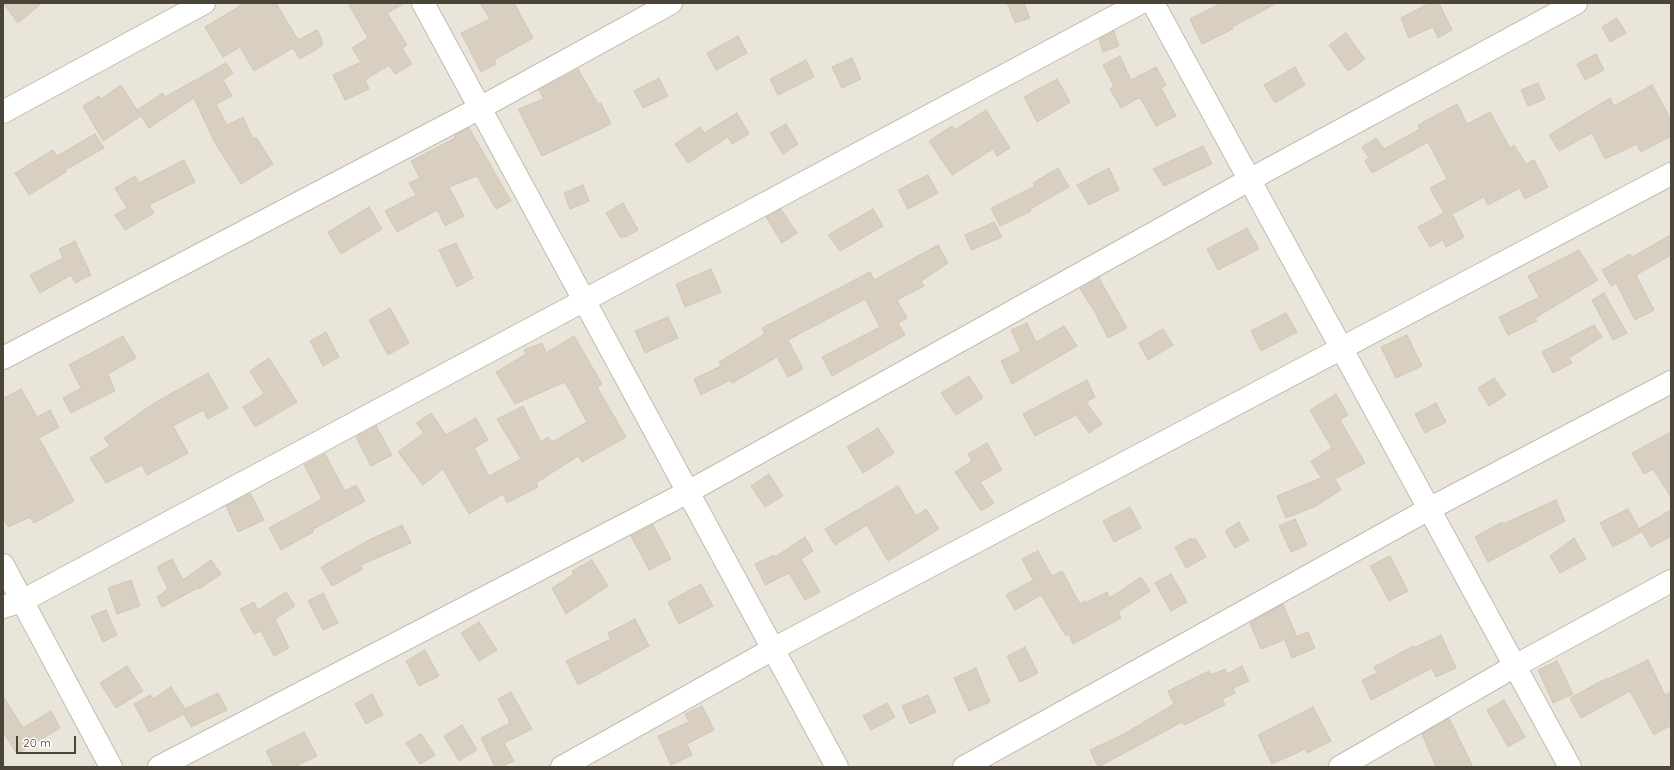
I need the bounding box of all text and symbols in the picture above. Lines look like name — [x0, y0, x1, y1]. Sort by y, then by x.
scale bar — [18, 728, 78, 754]
text: 20 m — [23, 735, 51, 750]

